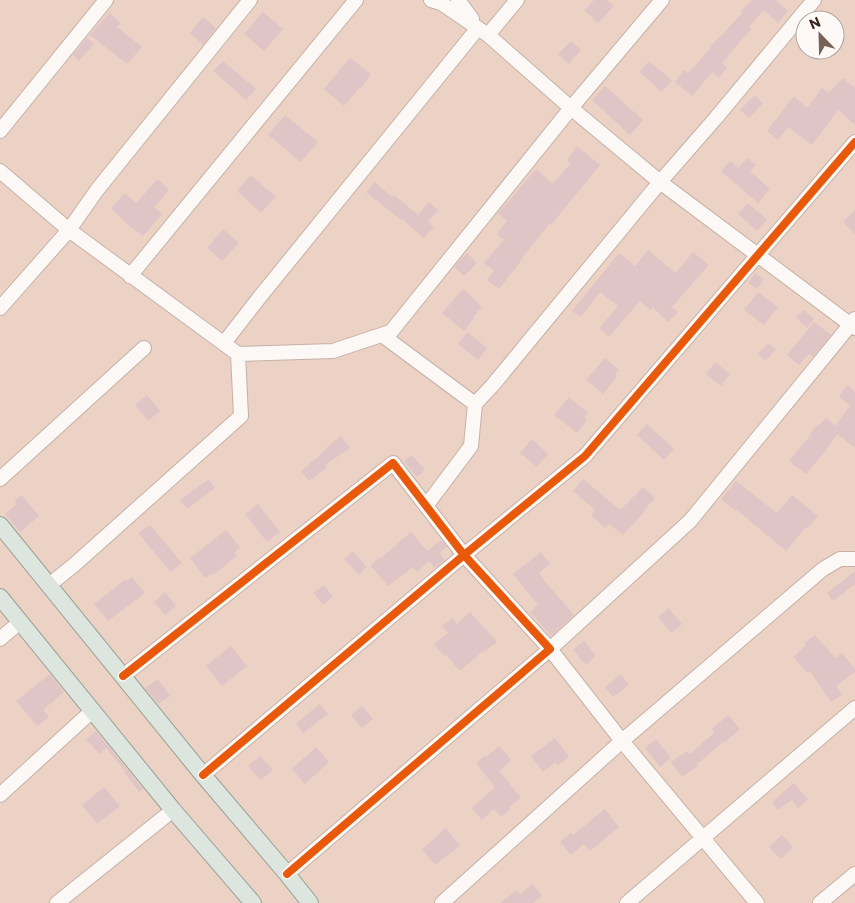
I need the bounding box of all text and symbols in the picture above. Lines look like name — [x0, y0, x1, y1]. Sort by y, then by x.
north arrow — [795, 10, 845, 60]
text: N — [807, 13, 823, 32]

